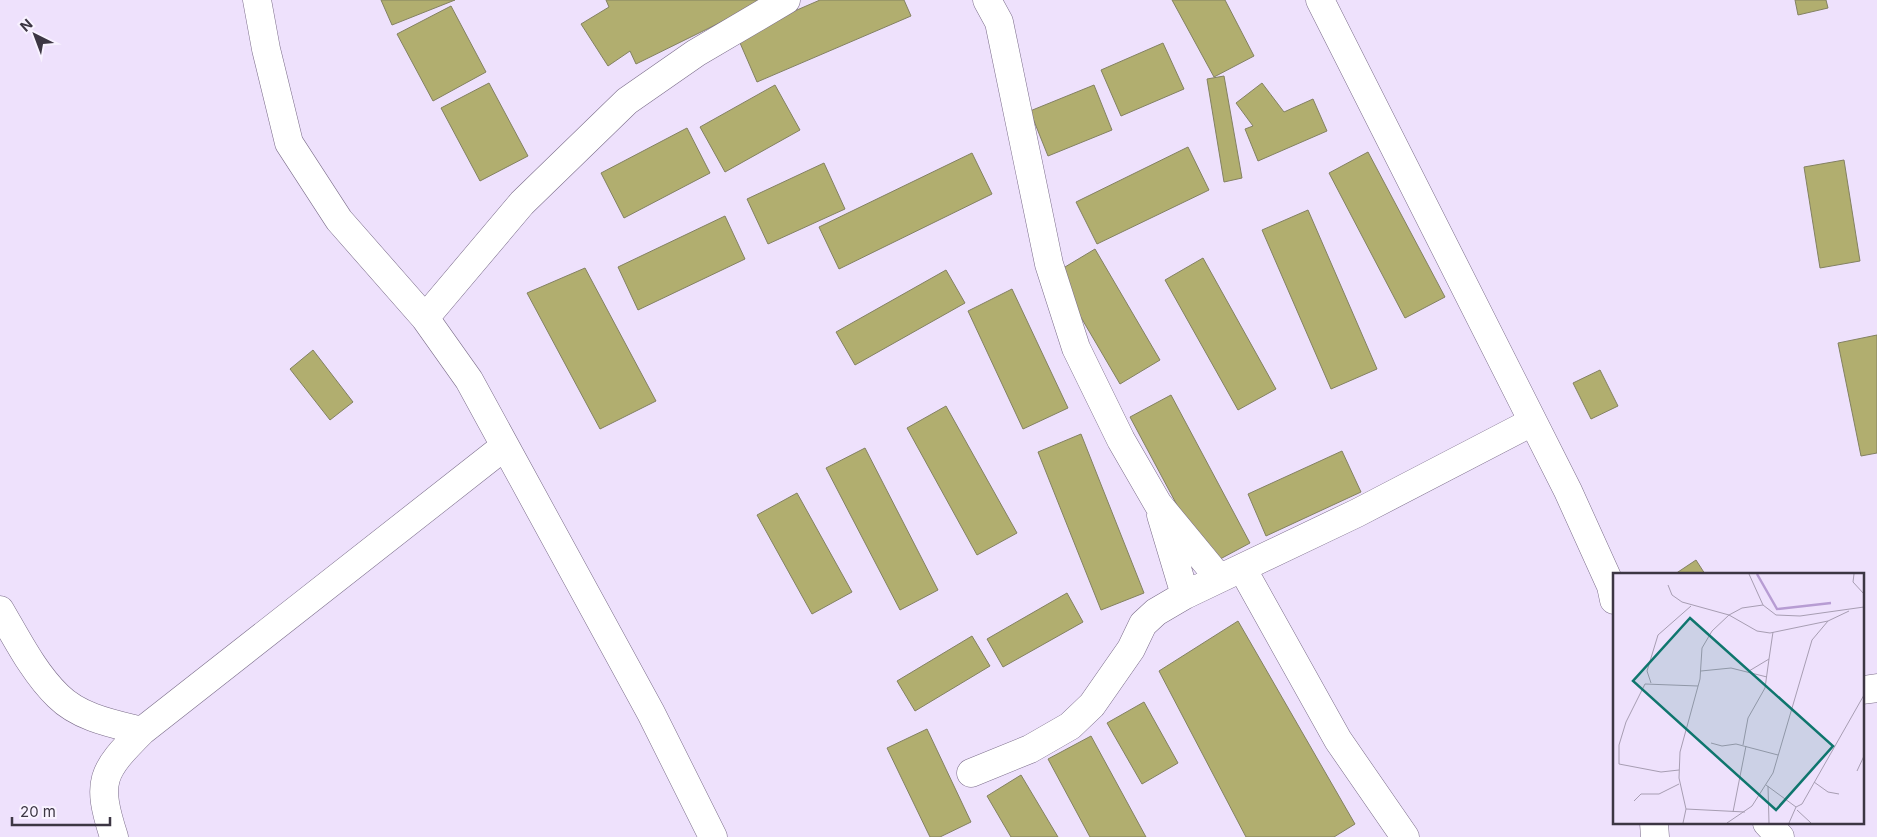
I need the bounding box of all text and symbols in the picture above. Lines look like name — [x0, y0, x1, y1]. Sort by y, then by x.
north arrow — [10, 10, 60, 60]
text: N — [16, 15, 36, 35]
inset map — [1613, 573, 1864, 824]
scale bar — [12, 794, 110, 826]
text: 20 m — [20, 802, 56, 821]

